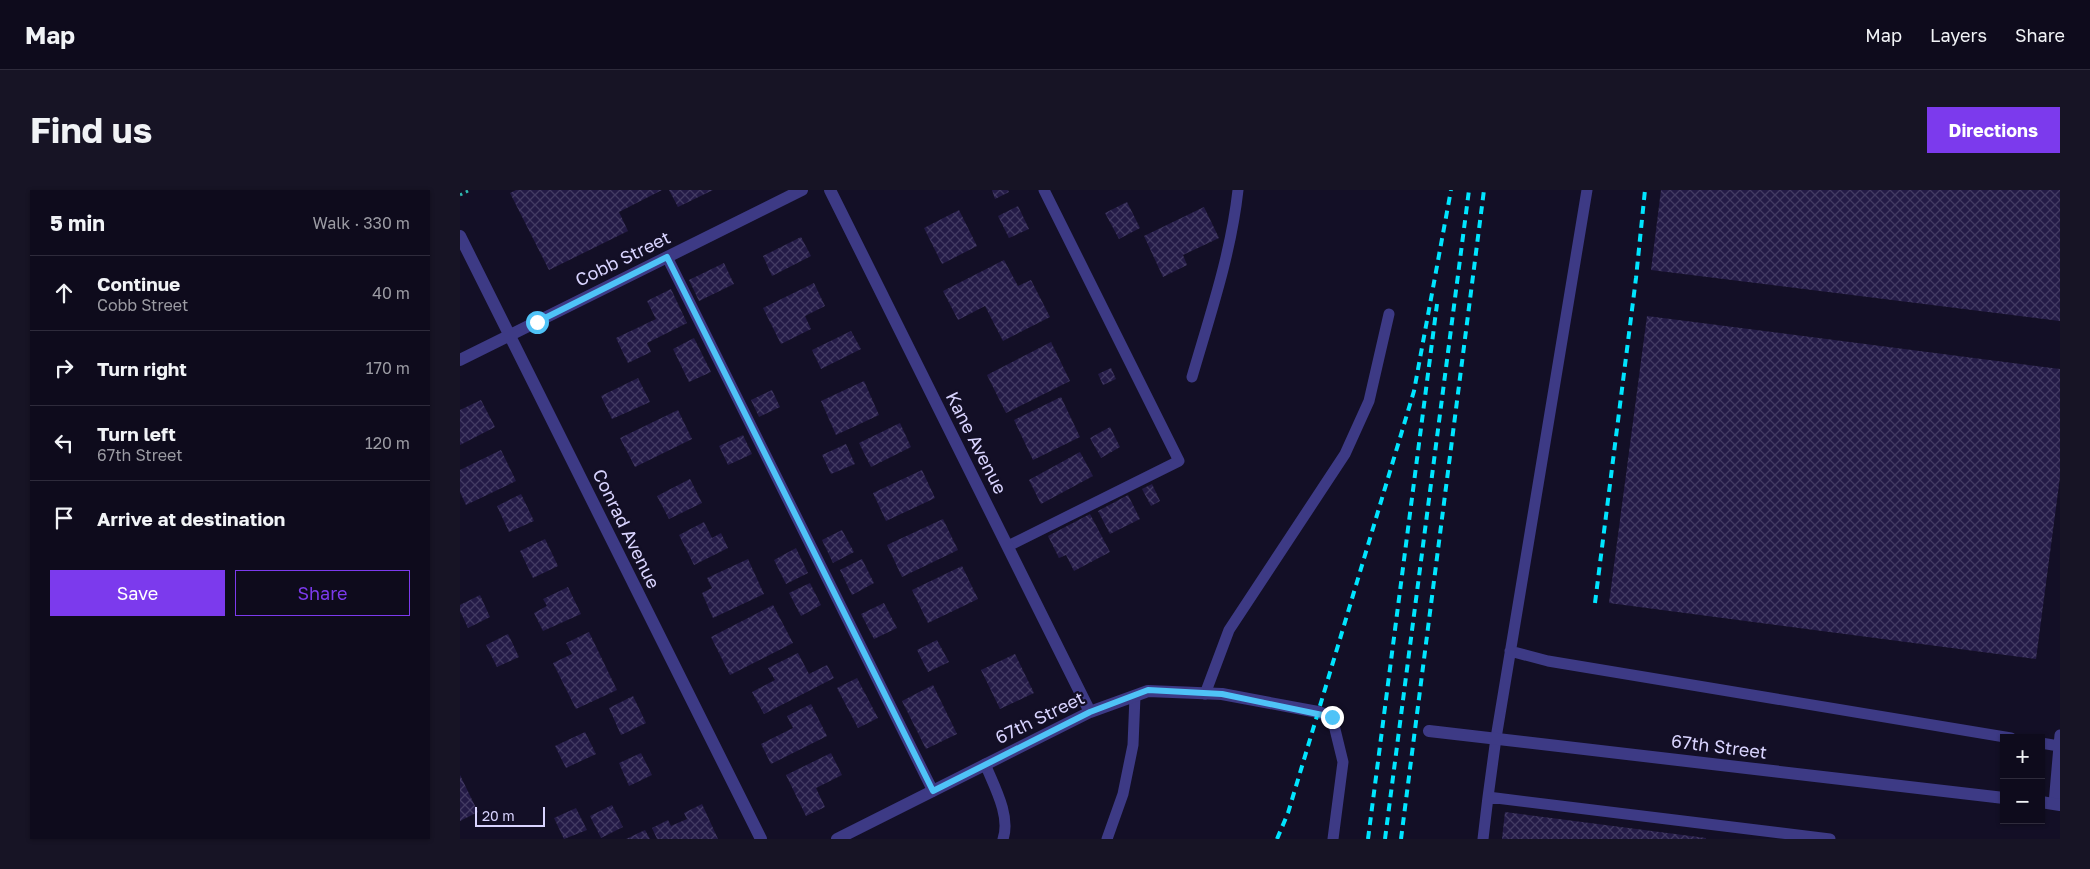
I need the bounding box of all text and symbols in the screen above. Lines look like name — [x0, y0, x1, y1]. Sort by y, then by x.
text: Map — [25, 20, 75, 49]
text: Map — [1865, 24, 1902, 46]
text: Layers — [1930, 24, 1987, 46]
text: Share — [2015, 24, 2065, 46]
button: Directions — [1927, 107, 2060, 153]
text: Find us — [30, 109, 152, 151]
text: 5 min — [50, 210, 105, 236]
text: Walk · 330 m — [312, 213, 410, 233]
street label: Cobb Street — [571, 226, 674, 291]
text: Continue — [97, 272, 180, 295]
icon: ahead — [50, 279, 78, 307]
text: 40 m — [372, 283, 410, 303]
text: Cobb Street — [97, 295, 189, 315]
route start — [526, 311, 549, 334]
icon: right — [50, 354, 78, 382]
text: Turn right — [97, 357, 187, 380]
text: 170 m — [366, 358, 410, 378]
street label: Kane Avenue — [942, 388, 1012, 497]
text: Turn left — [97, 422, 176, 445]
icon: left — [50, 429, 78, 457]
text: 120 m — [365, 433, 410, 453]
text: 67th Street — [97, 445, 183, 465]
street label: Conrad Avenue — [588, 465, 665, 592]
icon: arrive — [50, 504, 78, 532]
text: Arrive at destination — [97, 507, 285, 530]
button: Save — [50, 570, 225, 616]
button: Share — [235, 570, 410, 616]
street label: 67th Street — [991, 686, 1088, 748]
route end — [1321, 706, 1344, 729]
street label: 67th Street — [1670, 729, 1768, 763]
map controls — [2000, 734, 2045, 824]
button: + — [2000, 734, 2045, 779]
button: − — [2000, 779, 2045, 824]
scale bar — [475, 804, 545, 827]
text: 20 m — [482, 807, 515, 824]

